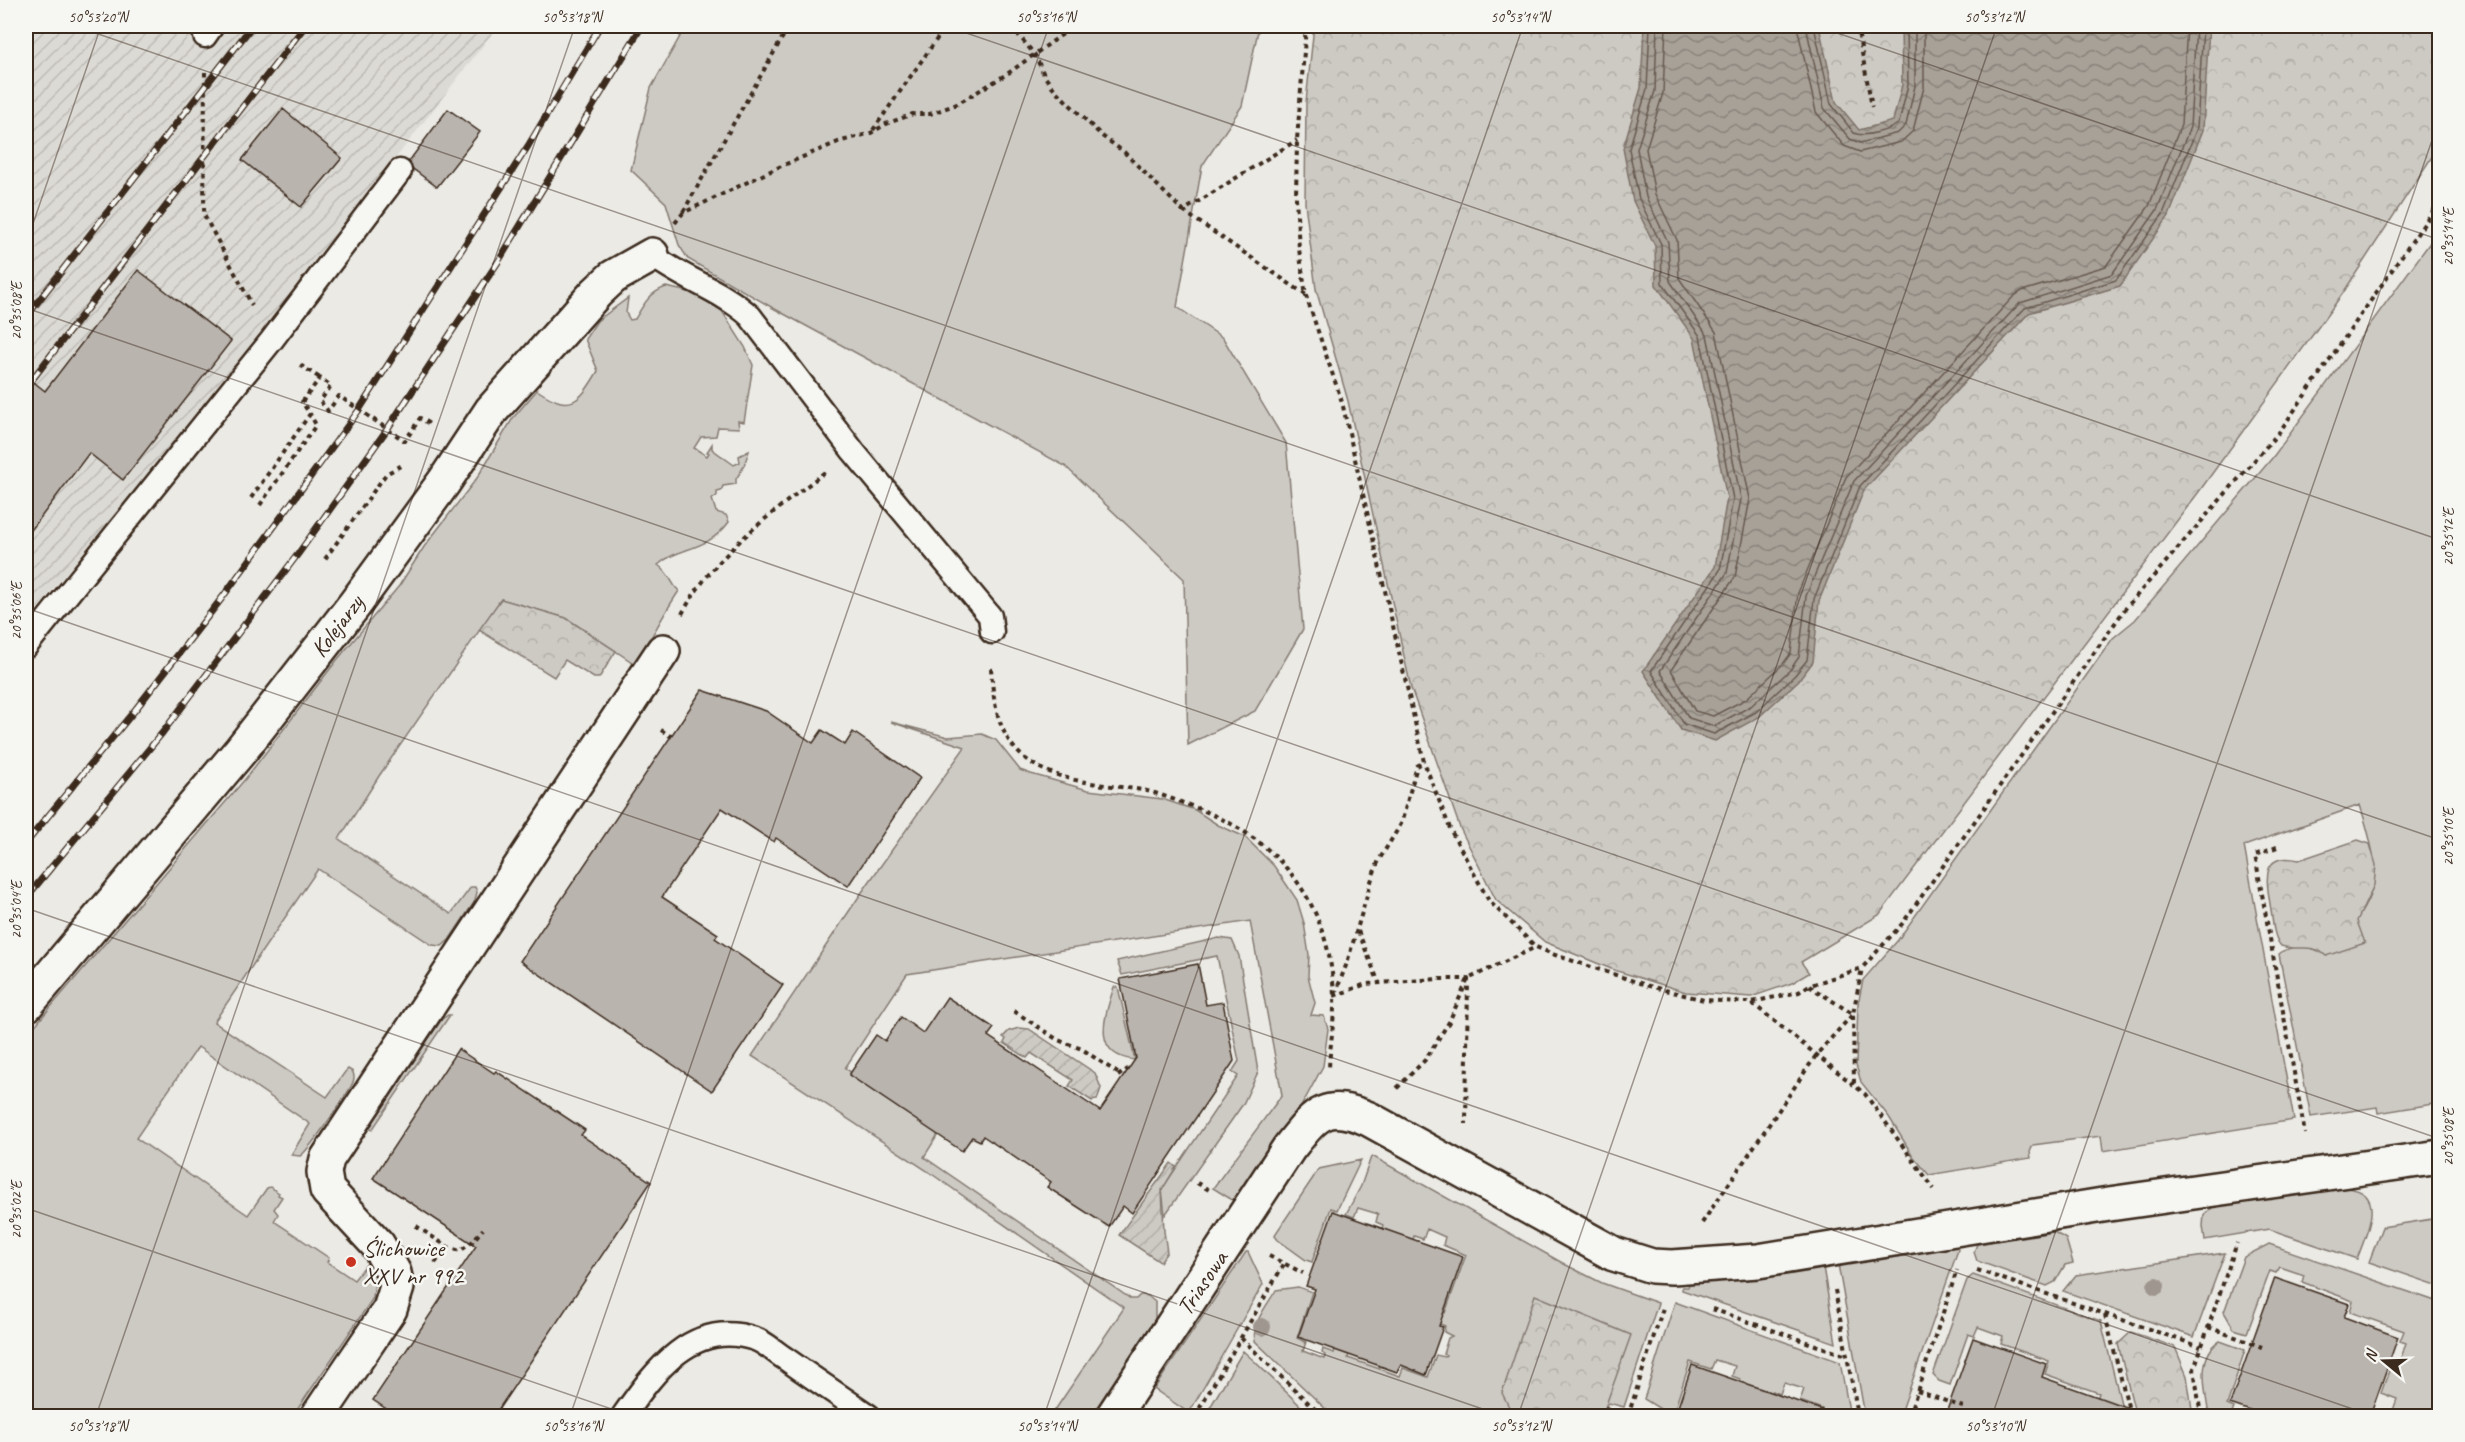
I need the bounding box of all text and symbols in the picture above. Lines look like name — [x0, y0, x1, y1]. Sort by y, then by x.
text: 50°53'20"N — [68, 8, 131, 27]
text: 50°53'18"N — [542, 8, 605, 27]
text: 50°53'16"N — [1016, 8, 1079, 27]
text: 50°53'14"N — [1490, 8, 1553, 27]
text: 50°53'12"N — [1964, 8, 2027, 27]
text: 20°35'14"E — [2439, 206, 2458, 266]
text: 20°35'08"E — [7, 280, 26, 340]
text: 20°35'12"E — [2439, 506, 2458, 566]
text: 20°35'06"E — [7, 580, 26, 640]
street label: Kolejarzy — [304, 587, 371, 663]
text: 20°35'10"E — [2439, 806, 2458, 866]
text: 20°35'04"E — [7, 879, 26, 939]
text: 20°35'08"E — [2439, 1106, 2458, 1166]
text: 20°35'02"E — [7, 1179, 26, 1239]
place label: Ślichowice XXV nr 992 — [363, 1233, 465, 1291]
street label: Triasowa — [1170, 1244, 1235, 1321]
marker: Ślichowice XXV nr 992 — [344, 1255, 358, 1269]
north arrow — [2354, 1331, 2414, 1391]
text: N — [2360, 1346, 2383, 1364]
text: 50°53'18"N — [68, 1417, 131, 1436]
text: 50°53'16"N — [543, 1417, 606, 1436]
text: 50°53'14"N — [1017, 1417, 1080, 1436]
text: 50°53'12"N — [1491, 1417, 1554, 1436]
text: 50°53'10"N — [1965, 1417, 2028, 1436]

